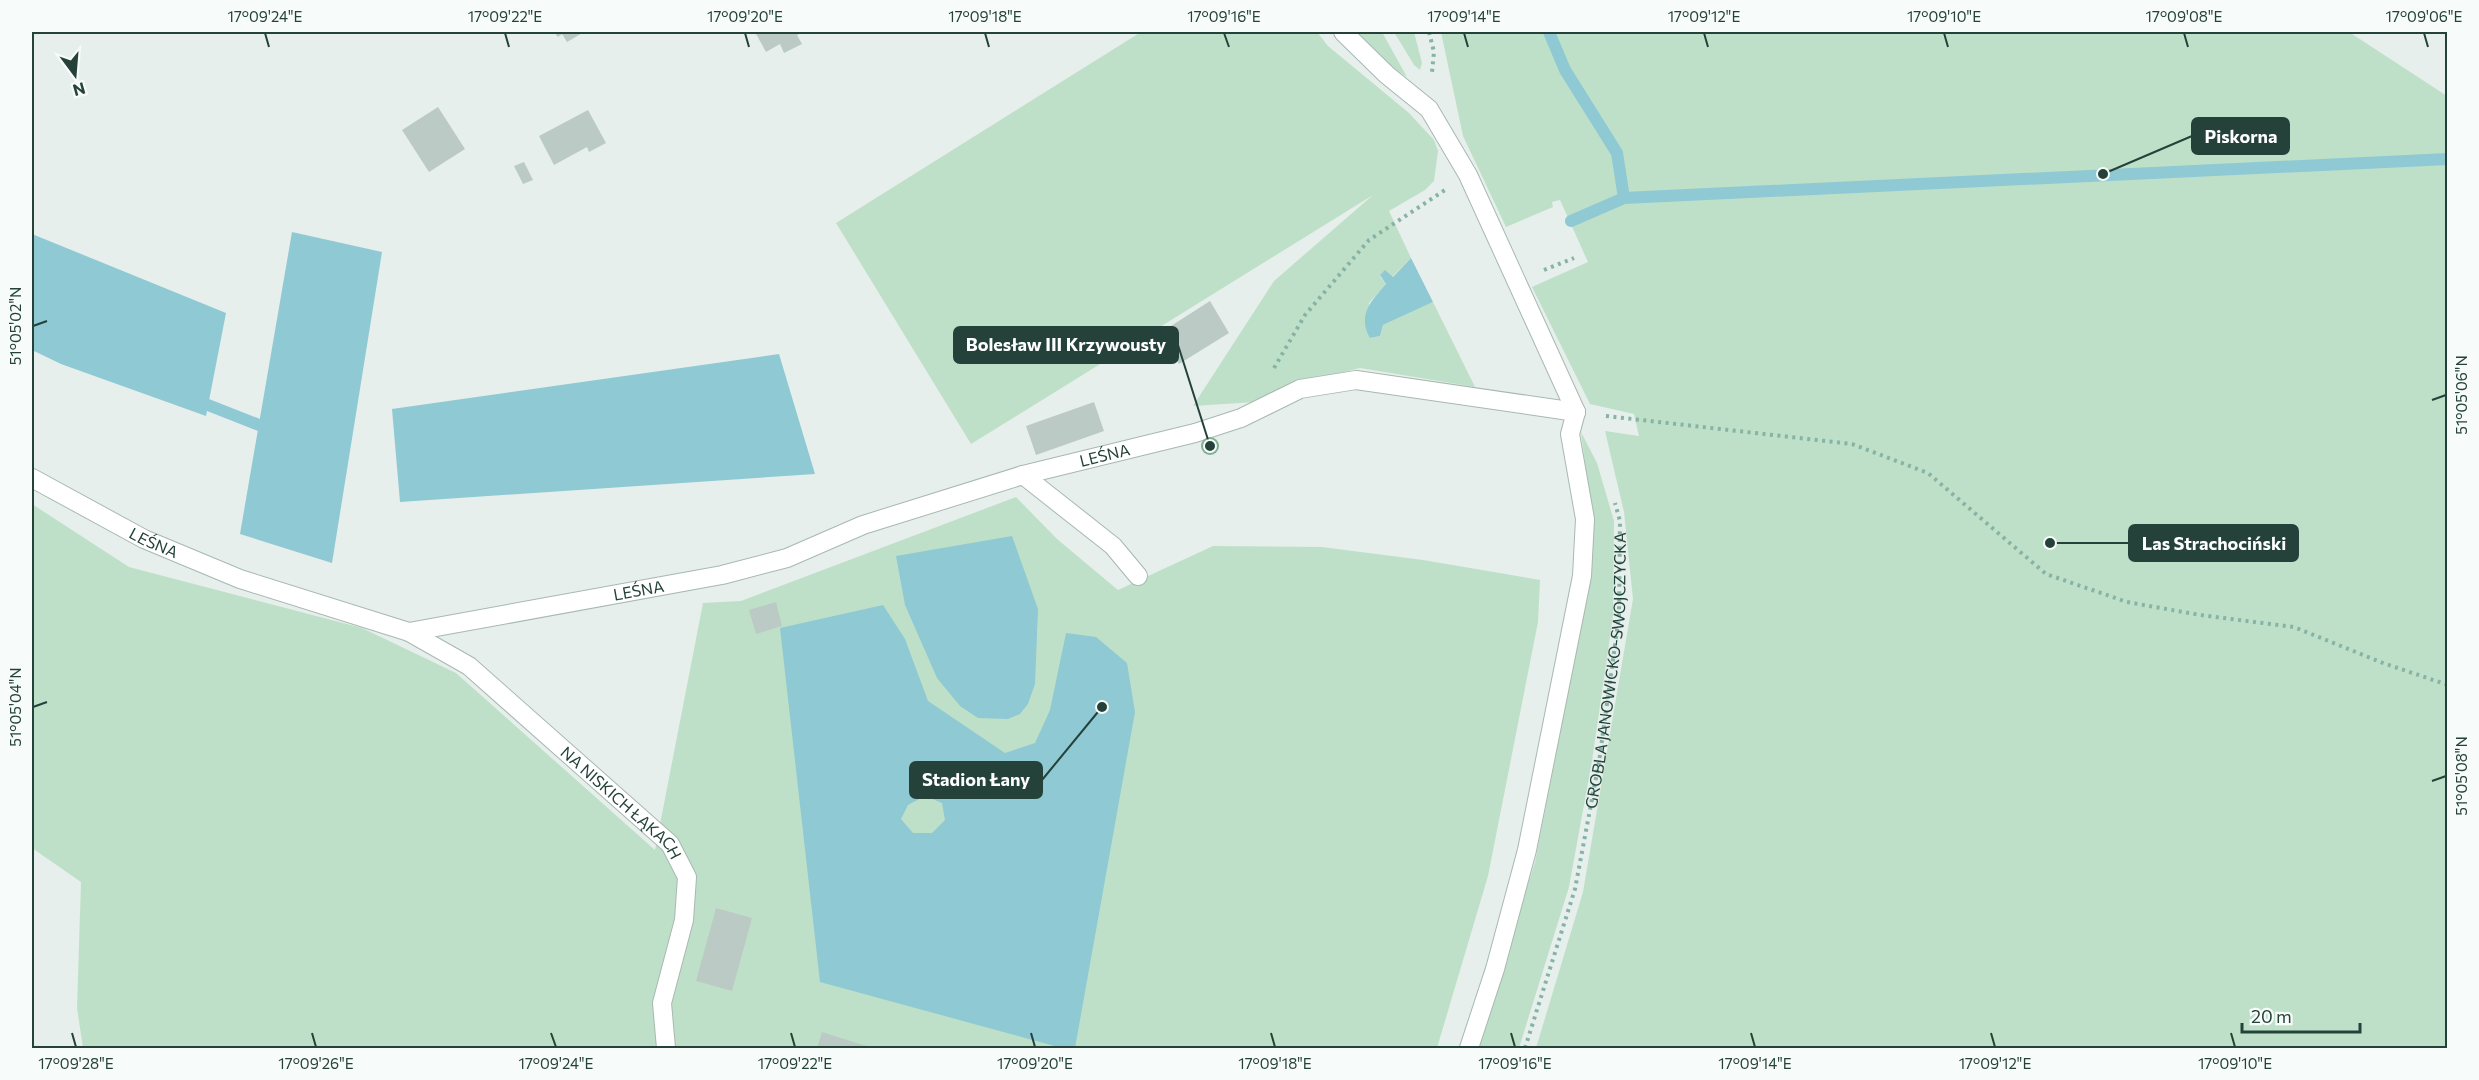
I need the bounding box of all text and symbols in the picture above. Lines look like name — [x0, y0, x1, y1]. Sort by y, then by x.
text: 17°09'24"E — [228, 7, 303, 25]
text: 17°09'22"E — [468, 7, 542, 25]
text: 17°09'20"E — [707, 7, 783, 25]
text: 17°09'18"E — [948, 7, 1022, 25]
text: 17°09'16"E — [1187, 7, 1261, 25]
text: 17°09'14"E — [1427, 7, 1501, 25]
text: 17°09'12"E — [1668, 7, 1740, 25]
text: 17°09'10"E — [1907, 7, 1981, 25]
text: 17°09'08"E — [2146, 7, 2222, 25]
text: 17°09'06"E — [2386, 7, 2462, 25]
north arrow — [45, 45, 105, 105]
text: N — [71, 79, 88, 101]
callout: Piskorna — [2192, 118, 2289, 154]
text: Piskorna — [2204, 125, 2278, 147]
text: 51°05'02"N — [6, 287, 24, 365]
callout: Bolesław III Krzywousty — [954, 327, 1178, 363]
text: Bolesław III Krzywousty — [966, 333, 1166, 355]
text: 51°05'06"N — [2452, 355, 2470, 435]
street label: LEŚNA — [1077, 439, 1132, 470]
street label: LEŚNA — [126, 523, 181, 561]
callout: Las Strachociński — [2129, 525, 2298, 561]
street label: GROBLA JANOWICKO-SWOJCZYCKA — [1580, 532, 1629, 810]
text: Las Strachociński — [2142, 532, 2286, 554]
street label: LEŚNA — [612, 576, 665, 604]
text: 51°05'04"N — [6, 667, 24, 747]
text: 51°05'08"N — [2452, 736, 2470, 816]
street label: NA NISKICH ŁĄKACH — [557, 742, 686, 862]
callout: Stadion Łany — [910, 762, 1042, 798]
text: Stadion Łany — [922, 768, 1030, 790]
scale bar — [2242, 996, 2360, 1034]
text: 20 m — [2251, 1005, 2292, 1027]
text: 17°09'28"E — [38, 1054, 114, 1072]
text: 17°09'26"E — [278, 1054, 354, 1072]
text: 17°09'24"E — [519, 1054, 594, 1072]
text: 17°09'22"E — [758, 1054, 832, 1072]
text: 17°09'20"E — [997, 1054, 1073, 1072]
text: 17°09'18"E — [1238, 1054, 1312, 1072]
text: 17°09'16"E — [1478, 1054, 1552, 1072]
text: 17°09'14"E — [1718, 1054, 1792, 1072]
text: 17°09'12"E — [1959, 1054, 2031, 1072]
text: 17°09'10"E — [2198, 1054, 2272, 1072]

